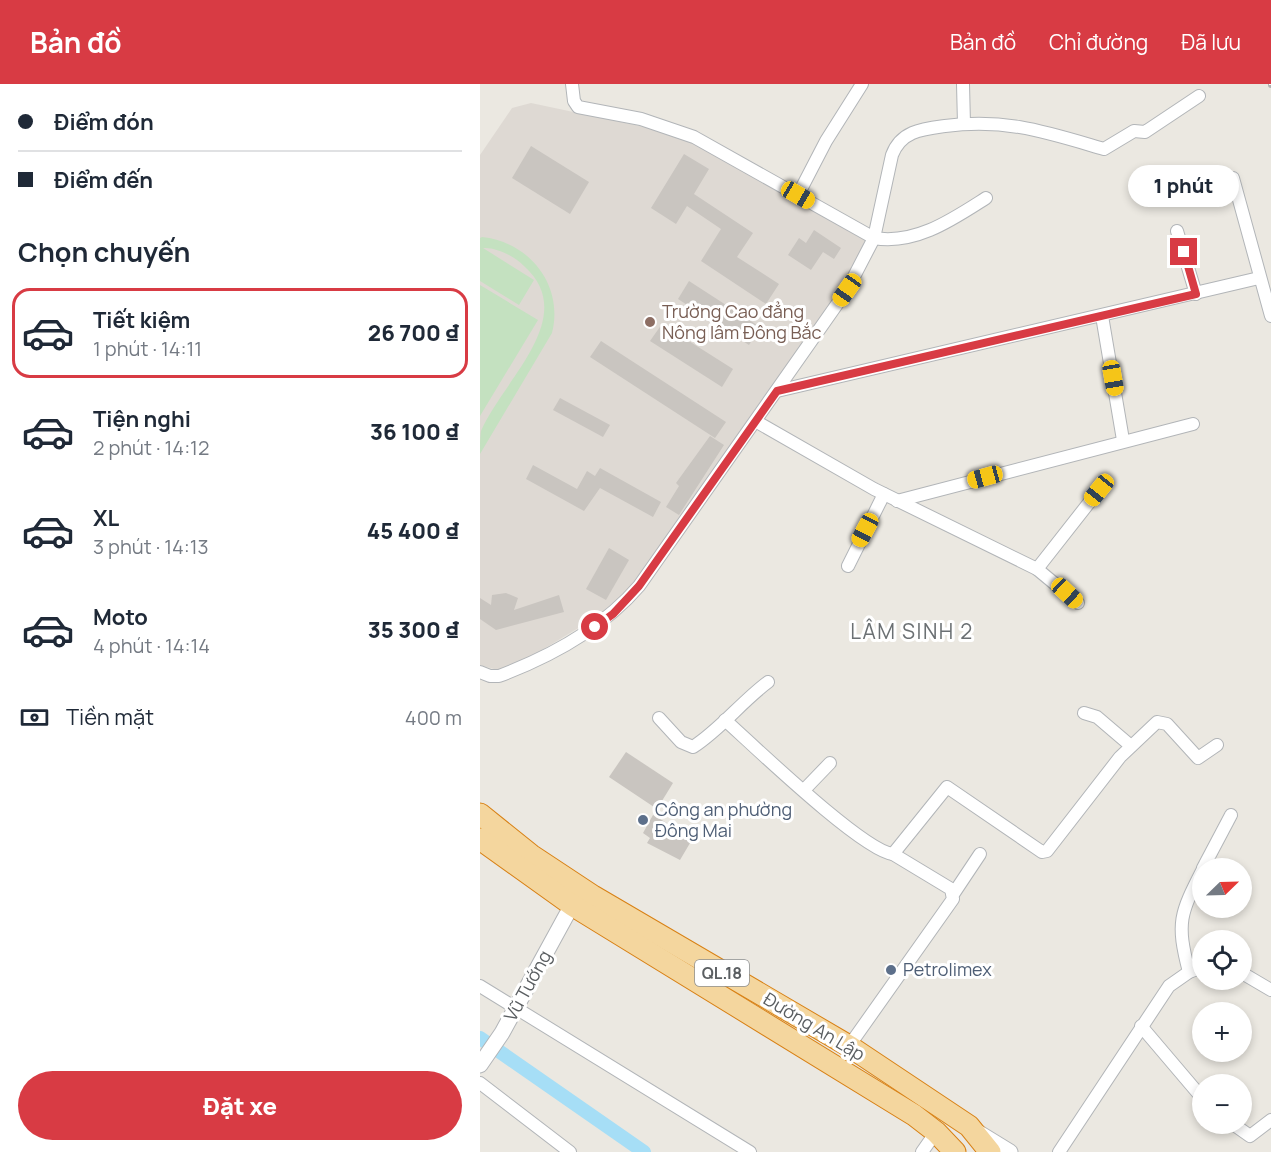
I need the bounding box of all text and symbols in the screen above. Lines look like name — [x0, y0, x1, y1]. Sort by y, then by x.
text: Bản đồ — [30, 23, 122, 61]
text: Bản đồ — [950, 28, 1016, 56]
text: Chỉ đường — [1049, 28, 1148, 56]
text: Đã lưu — [1181, 28, 1241, 56]
text: Điểm đón — [54, 107, 154, 137]
text: Điểm đến — [54, 165, 153, 195]
callout: 1 phút — [1128, 165, 1240, 207]
text: 1 phút — [1154, 172, 1213, 199]
car — [778, 178, 818, 212]
text: Chọn chuyến — [18, 233, 190, 270]
route end — [1170, 238, 1197, 265]
car — [829, 270, 865, 310]
place label: Trường Cao đẳng Nông lâm Đông Bắc — [662, 299, 822, 344]
text: Tiết kiệm — [93, 305, 190, 335]
icon: car — [21, 306, 75, 360]
marker: Trường Cao đẳng Nông lâm Đông Bắc — [643, 315, 657, 329]
text: 26 700 ₫ — [368, 318, 459, 348]
text: 1 phút · 14:11 — [93, 335, 202, 362]
car — [1101, 359, 1125, 397]
text: Tiện nghi — [93, 404, 191, 434]
icon: car — [21, 405, 75, 459]
text: 36 100 ₫ — [370, 417, 459, 447]
text: 2 phút · 14:12 — [93, 434, 209, 461]
car — [965, 464, 1005, 490]
car — [1081, 470, 1117, 510]
text: XL — [93, 503, 119, 533]
icon: car — [21, 504, 75, 558]
car — [849, 510, 881, 550]
text: 45 400 ₫ — [367, 516, 459, 546]
text: 3 phút · 14:13 — [93, 533, 209, 560]
car — [1048, 574, 1086, 612]
text: Moto — [93, 602, 148, 632]
icon: car — [21, 603, 75, 657]
route start — [581, 613, 608, 640]
text: 35 300 ₫ — [368, 615, 459, 645]
district label: LÂM SINH 2 — [850, 617, 974, 645]
text: 4 phút · 14:14 — [93, 632, 210, 659]
icon: cash — [18, 701, 51, 734]
text: Tiền mặt — [66, 702, 154, 732]
text: 400 m — [405, 704, 462, 731]
place label: Công an phường Đông Mai — [655, 797, 792, 842]
marker: Công an phường Đông Mai — [636, 813, 650, 827]
north arrow — [1192, 858, 1252, 918]
map controls — [1192, 858, 1252, 1134]
button: locate — [1192, 930, 1252, 990]
street label: Vũ Tướng — [498, 946, 556, 1025]
place label: Petrolimex — [903, 957, 992, 981]
road number: QL.18 — [695, 960, 749, 986]
marker: Petrolimex — [884, 963, 898, 977]
street label: Đường An Lập — [759, 986, 870, 1066]
button: + — [1192, 1002, 1252, 1062]
button: Đặt xe — [18, 1071, 462, 1140]
button: − — [1192, 1074, 1252, 1134]

